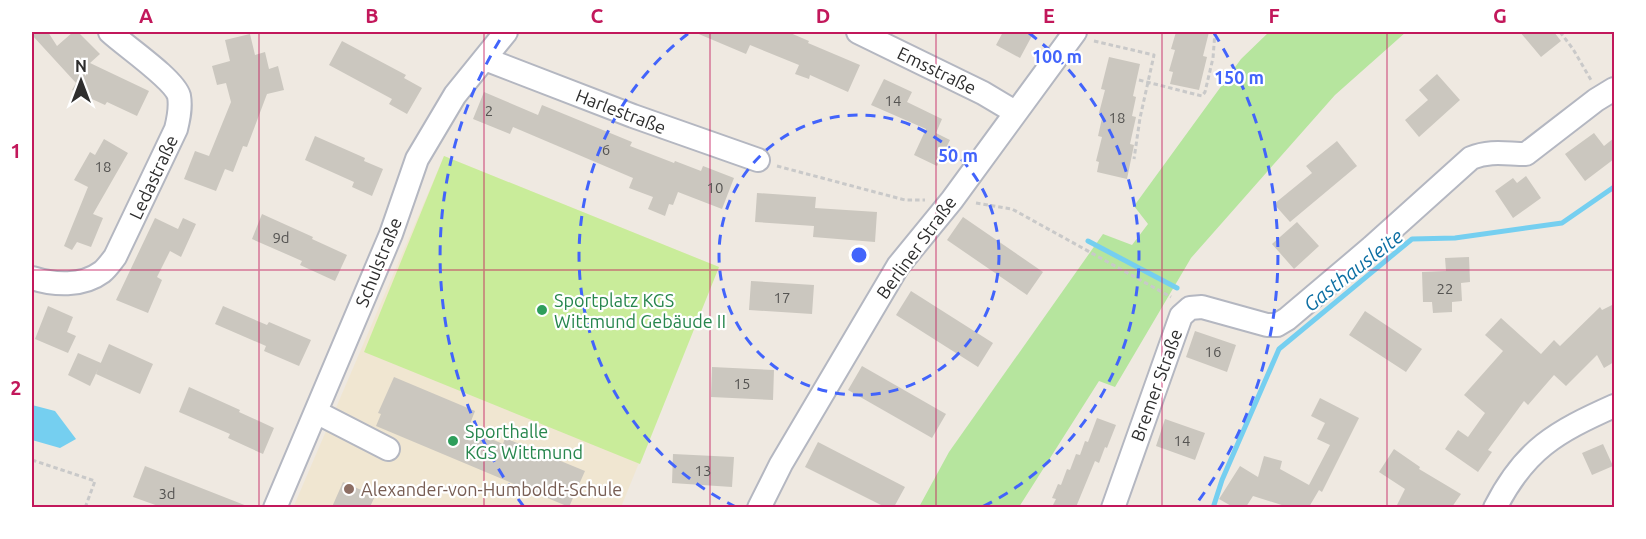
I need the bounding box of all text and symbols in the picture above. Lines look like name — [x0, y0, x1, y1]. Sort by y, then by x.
text: A — [139, 4, 153, 27]
text: B — [365, 4, 379, 27]
text: C — [591, 4, 604, 27]
text: D — [816, 4, 830, 27]
text: E — [1043, 4, 1055, 27]
text: F — [1268, 4, 1280, 27]
text: G — [1493, 4, 1507, 27]
street label: Emsstraße — [894, 42, 980, 98]
text: 100 m — [1032, 46, 1082, 66]
north arrow — [51, 51, 111, 111]
text: N — [75, 57, 87, 75]
text: 150 m — [1214, 67, 1264, 87]
street label: Harlestraße — [573, 85, 669, 137]
house number: 14 — [885, 92, 901, 109]
house number: 2 — [485, 102, 493, 119]
house number: 18 — [1109, 109, 1125, 126]
street label: Ledastraße — [125, 132, 181, 222]
text: 1 — [10, 139, 22, 162]
house number: 6 — [602, 141, 610, 158]
text: 50 m — [938, 145, 978, 165]
house number: 18 — [95, 158, 111, 175]
house number: 10 — [707, 179, 723, 196]
street label: Berliner Straße — [872, 192, 960, 302]
street label: Schulstraße — [351, 214, 405, 310]
water label: Gasthausleite — [1299, 224, 1407, 316]
house number: 9d — [272, 229, 290, 246]
centre of rings — [849, 245, 869, 265]
house number: 22 — [1437, 280, 1453, 297]
house number: 17 — [774, 289, 790, 306]
place label: Sportplatz KGS Wittmund Gebäude II — [554, 290, 726, 331]
marker: Sportplatz KGS Wittmund Gebäude II — [535, 303, 549, 317]
street label: Bremer Straße — [1126, 326, 1186, 444]
house number: 16 — [1205, 343, 1221, 360]
house number: 15 — [734, 375, 750, 392]
text: 2 — [10, 376, 22, 399]
place label: Sporthalle KGS Wittmund — [465, 421, 583, 462]
house number: 14 — [1174, 432, 1190, 449]
marker: Sporthalle KGS Wittmund — [446, 434, 460, 448]
house number: 13 — [695, 462, 711, 479]
place label: Alexander-von-Humboldt-Schule — [361, 479, 622, 499]
marker: Alexander-von-Humboldt-Schule — [342, 482, 356, 496]
house number: 3d — [158, 485, 176, 502]

